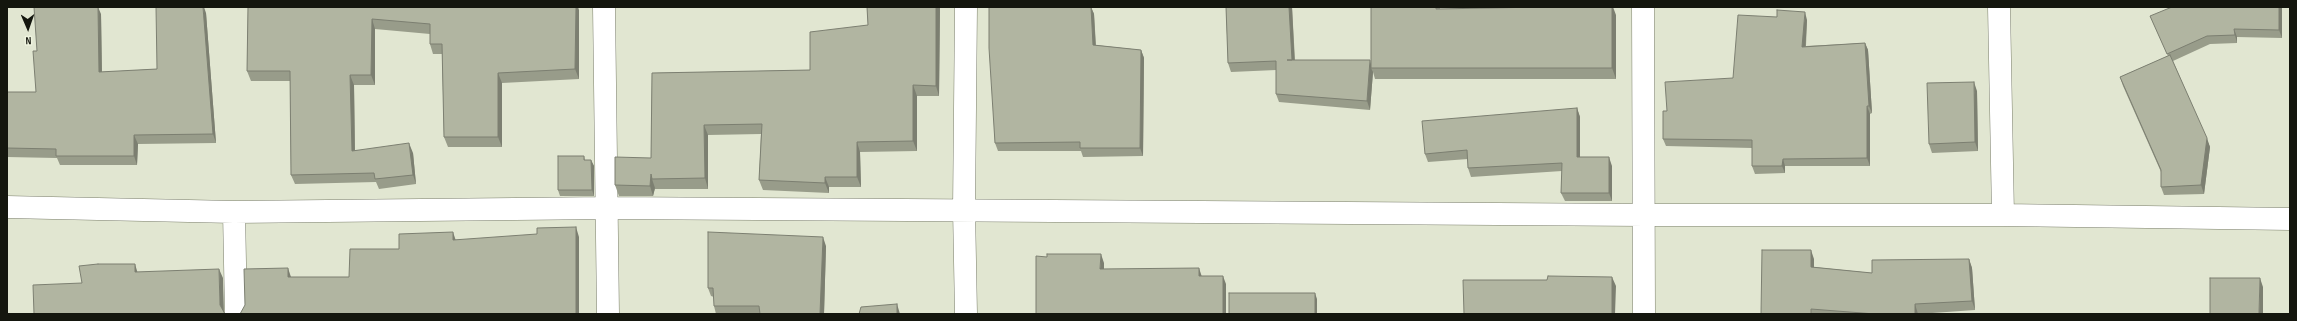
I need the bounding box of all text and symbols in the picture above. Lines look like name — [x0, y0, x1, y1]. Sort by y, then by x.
north arrow — [8, 8, 48, 48]
text: N — [25, 34, 32, 47]

